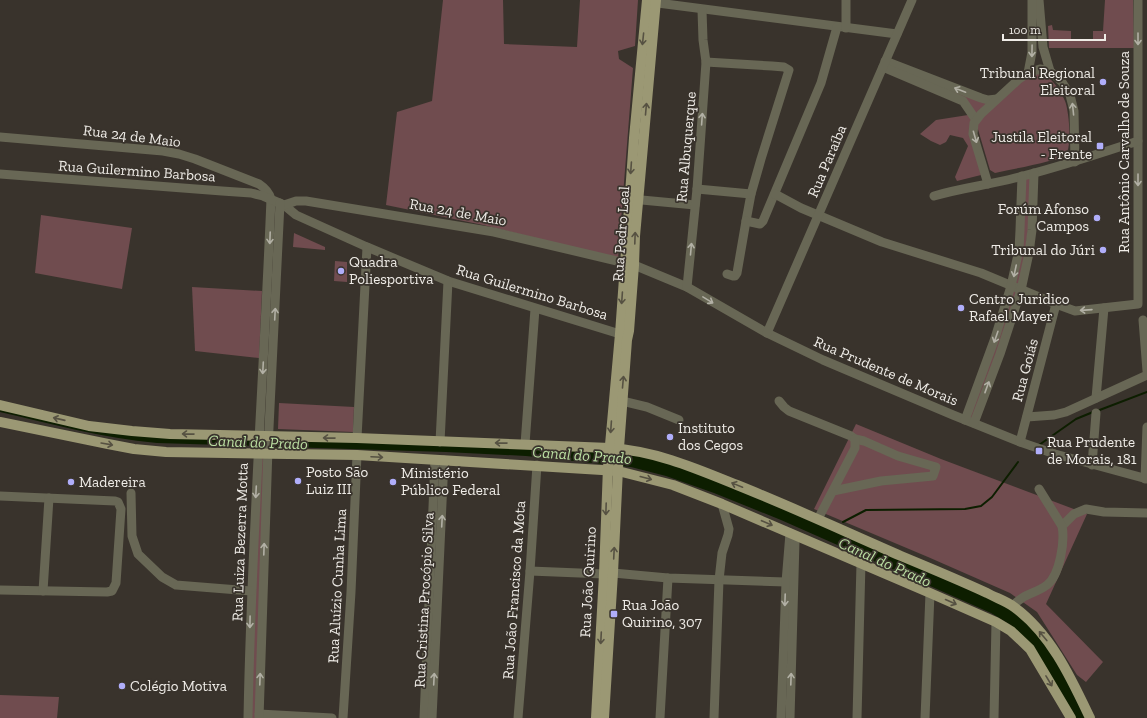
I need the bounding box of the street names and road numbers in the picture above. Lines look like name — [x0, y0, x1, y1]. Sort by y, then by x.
street label: Rua Antônio Carvalho de Souza — [1115, 51, 1133, 253]
street label: Rua Albuquerque — [672, 91, 700, 203]
street label: Rua 24 de Maio — [82, 121, 182, 151]
street label: Rua Paraíba — [804, 122, 850, 200]
street label: Rua Guilermino Barbosa — [58, 157, 216, 185]
street label: Rua Pedro Leal — [609, 186, 633, 282]
street label: Rua 24 de Maio — [408, 195, 508, 229]
street label: Rua Guilermino Barbosa — [454, 260, 610, 324]
street label: Rua Prudente de Morais — [811, 332, 961, 410]
street label: Rua Goiás — [1008, 337, 1042, 403]
street label: Rua Luiza Bezerra Motta — [228, 462, 252, 622]
street label: Rua João Francisco da Mota — [499, 500, 529, 680]
street label: Rua Aluízio Cunha Lima — [324, 508, 350, 664]
street label: Rua Cristina Procópio Silva — [410, 512, 438, 688]
street label: Rua João Quirino — [576, 526, 600, 638]

